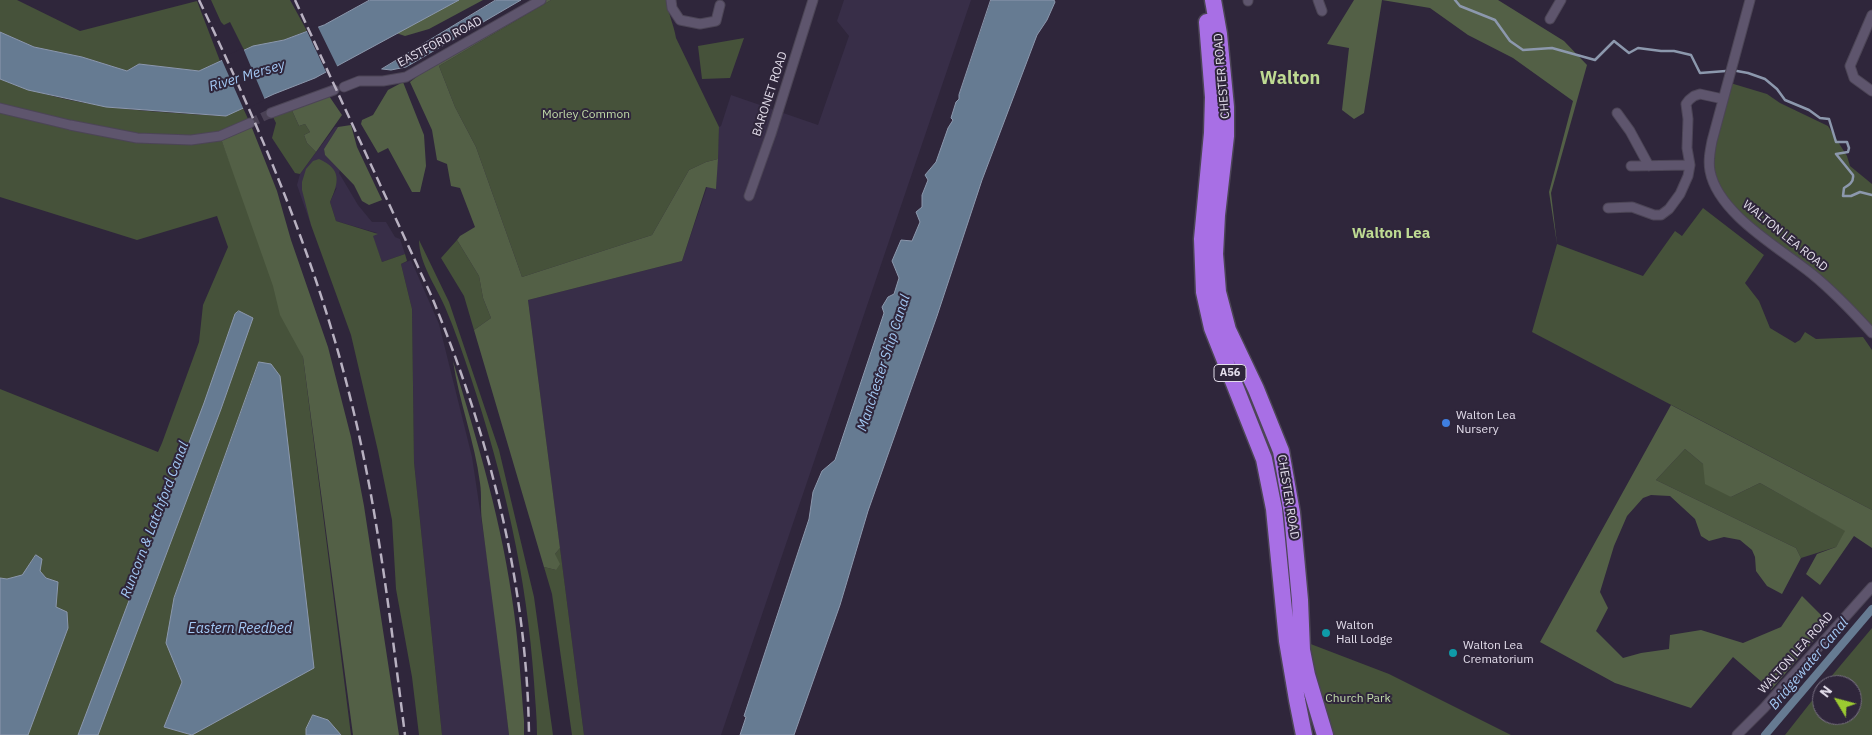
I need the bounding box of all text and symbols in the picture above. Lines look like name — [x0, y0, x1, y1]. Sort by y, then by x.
street label: EASTFORD ROAD — [395, 14, 485, 70]
street label: CHESTER ROAD — [1211, 33, 1233, 119]
street label: BARONET ROAD — [750, 50, 790, 138]
water label: River Mersey — [207, 57, 287, 95]
district label: Walton — [1260, 68, 1320, 90]
park label: Morley Common — [542, 108, 630, 122]
street label: WALTON LEA ROAD — [1740, 197, 1830, 275]
district label: Walton Lea — [1352, 225, 1430, 243]
water label: Manchester Ship Canal — [854, 293, 914, 433]
road number: A56 — [1214, 364, 1246, 382]
place label: Walton Lea Nursery — [1456, 409, 1516, 437]
marker: Walton Lea Nursery — [1440, 417, 1452, 429]
water label: Runcorn & Latchford Canal — [117, 439, 193, 601]
street label: CHESTER ROAD — [1274, 454, 1302, 540]
street label: WALTON LEA ROAD — [1755, 609, 1837, 697]
water label: Bridgewater Canal — [1766, 615, 1852, 713]
place label: Walton Hall Lodge — [1336, 619, 1393, 647]
water label: Eastern Reedbed — [188, 621, 292, 637]
marker: Walton Hall Lodge — [1320, 627, 1332, 639]
place label: Walton Lea Crematorium — [1463, 639, 1534, 667]
marker: Walton Lea Crematorium — [1447, 647, 1459, 659]
north arrow — [1812, 675, 1862, 725]
park label: Church Park — [1325, 692, 1391, 706]

